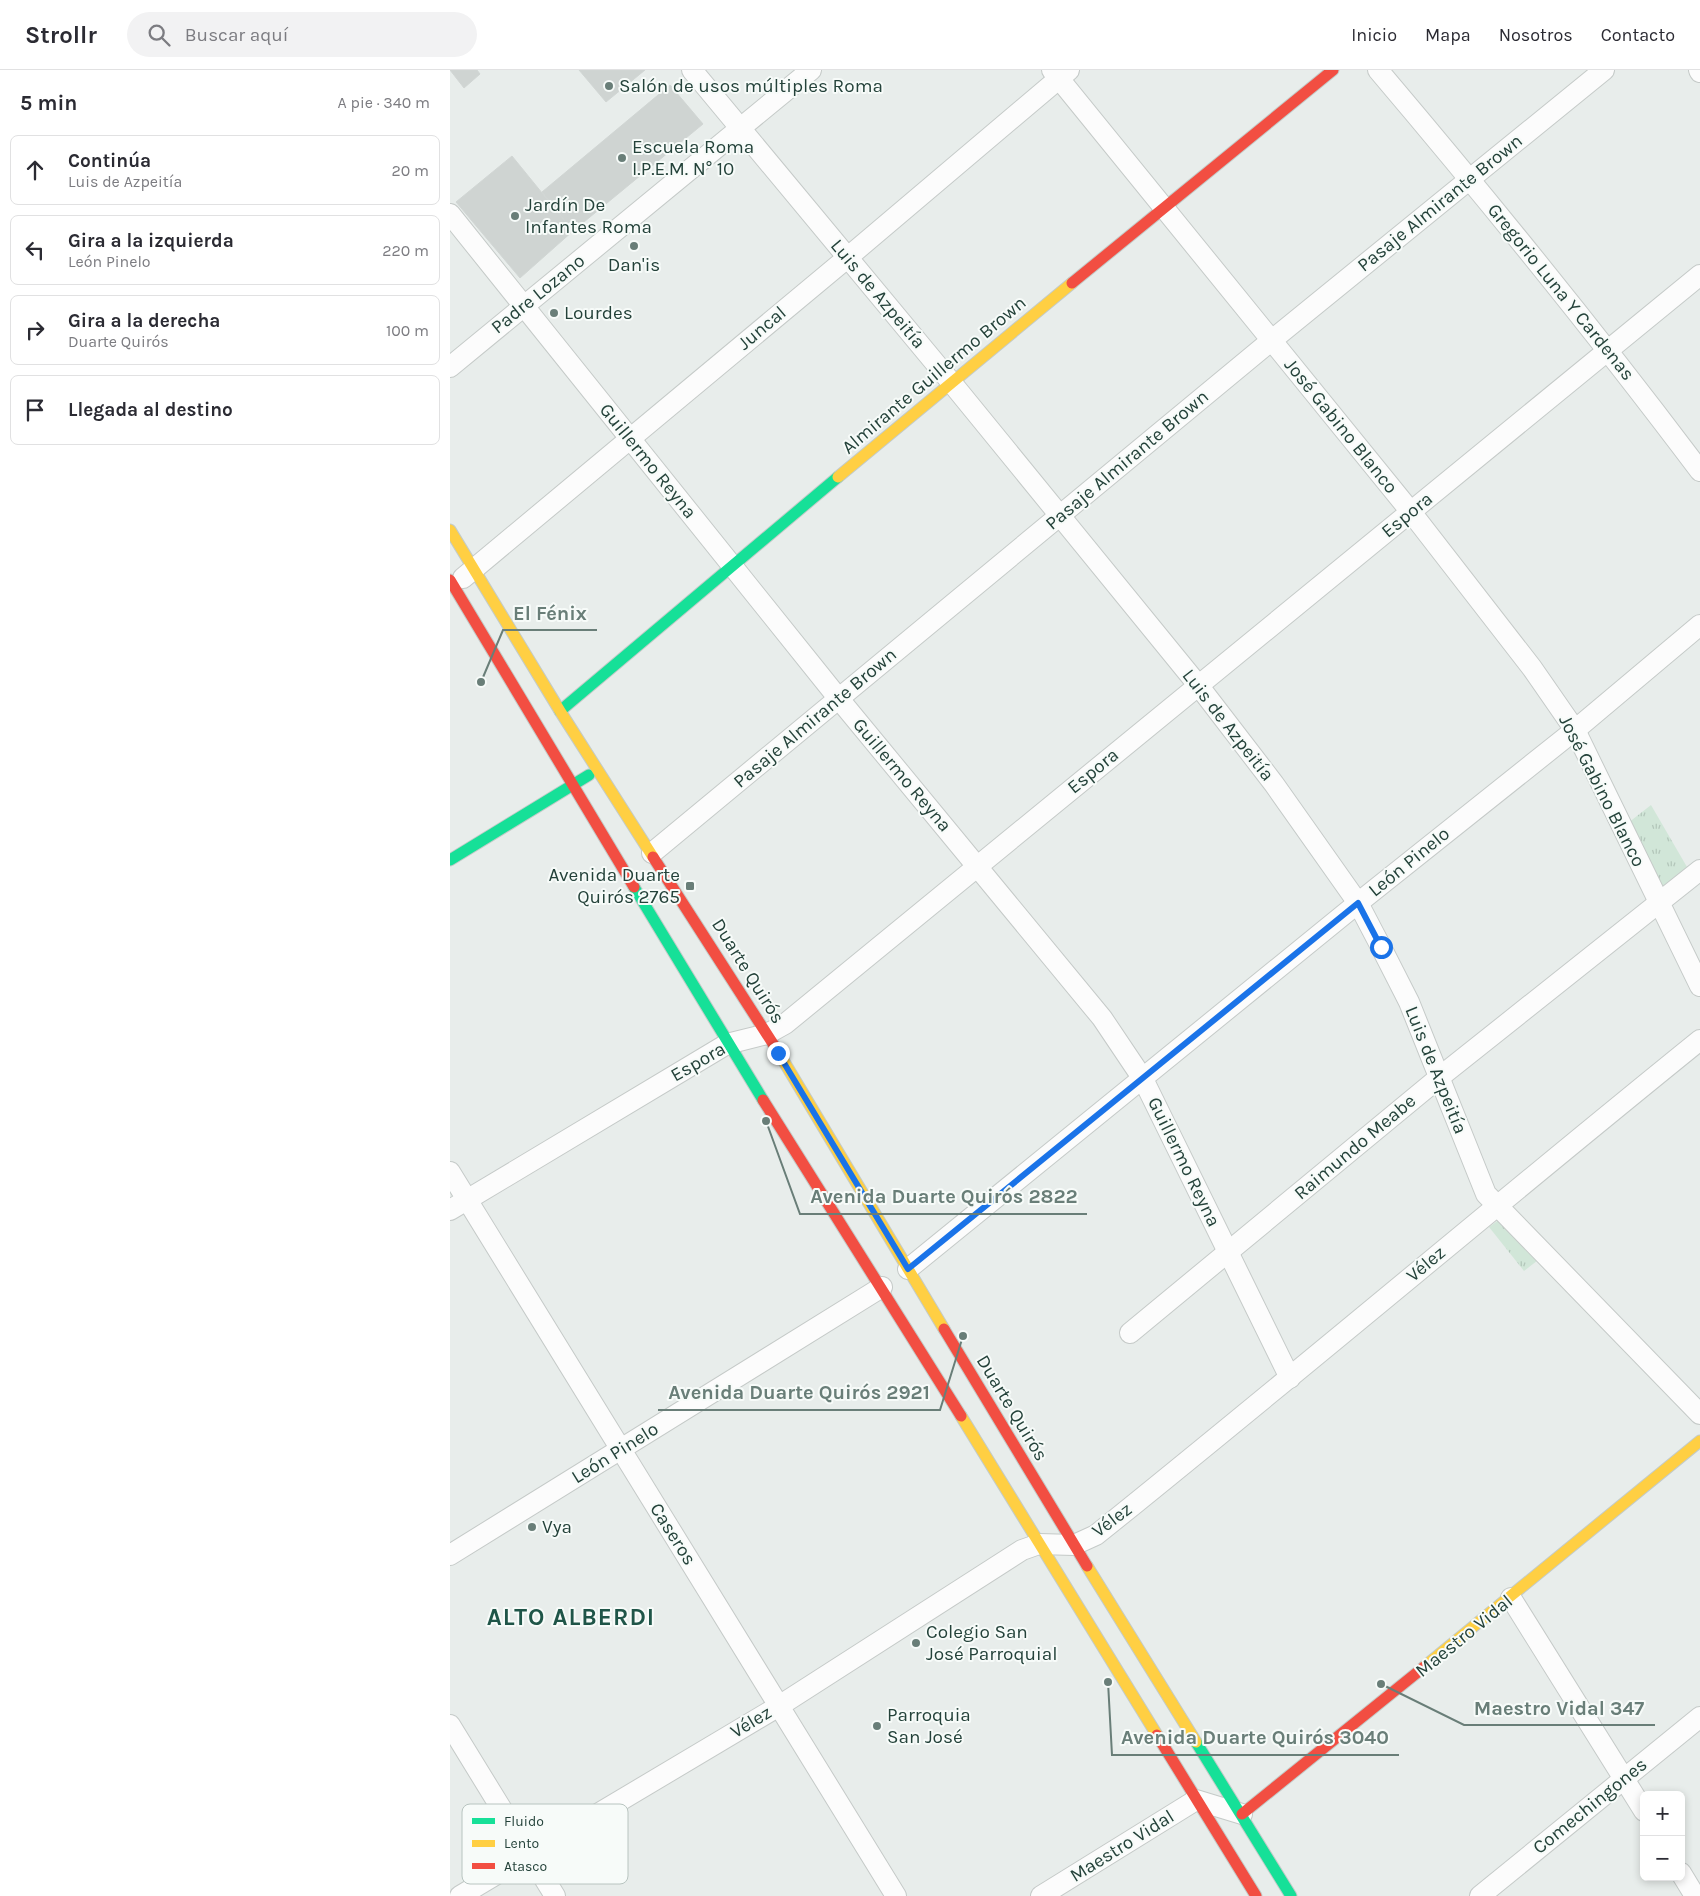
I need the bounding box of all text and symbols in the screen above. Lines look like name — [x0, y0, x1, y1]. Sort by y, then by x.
search box — [127, 12, 477, 57]
text: Strollr — [25, 21, 97, 49]
icon: search — [145, 21, 173, 49]
text: Buscar aquí — [185, 24, 289, 46]
text: Inicio — [1351, 24, 1397, 46]
text: Mapa — [1425, 24, 1471, 46]
text: Nosotros — [1499, 24, 1573, 46]
text: Contacto — [1601, 24, 1675, 46]
place label: Salón de usos múltiples Roma — [619, 75, 883, 97]
marker: Salón de usos múltiples Roma — [603, 80, 615, 92]
text: 5 min — [20, 91, 77, 115]
text: A pie · 340 m — [338, 93, 430, 112]
street label: Pasaje Almirante Brown — [1353, 130, 1527, 276]
place label: Escuela Roma I.P.E.M. N° 10 — [632, 136, 754, 180]
text: Continúa — [68, 150, 151, 172]
marker: Escuela Roma I.P.E.M. N° 10 — [616, 152, 628, 164]
icon: ahead — [21, 156, 49, 184]
text: 20 m — [391, 161, 429, 180]
text: Luis de Azpeitía — [68, 172, 182, 191]
place label: Jardín De Infantes Roma — [525, 194, 652, 238]
street label: Gregorio Luna Y Cardenas — [1483, 199, 1639, 385]
marker: Jardín De Infantes Roma — [509, 210, 521, 222]
text: Gira a la izquierda — [68, 230, 234, 252]
street label: Luis de Azpeitía — [826, 235, 930, 353]
icon: left — [21, 236, 49, 264]
marker: Dan'is — [628, 240, 640, 252]
text: 220 m — [382, 241, 429, 260]
street label: Padre Lozano — [487, 250, 589, 338]
text: León Pinelo — [68, 252, 151, 271]
place label: Dan'is — [608, 254, 660, 276]
street label: Almirante Guillermo Brown — [837, 292, 1031, 458]
place label: Lourdes — [564, 302, 633, 324]
street label: Juncal — [733, 302, 791, 354]
marker: Lourdes — [548, 307, 560, 319]
text: Gira a la derecha — [68, 310, 220, 332]
icon: right — [21, 316, 49, 344]
text: 100 m — [386, 321, 429, 340]
text: Duarte Quirós — [68, 332, 169, 351]
street label: José Gabino Blanco — [1280, 354, 1402, 498]
street label: Pasaje Almirante Brown — [1041, 385, 1213, 535]
icon: arrive — [21, 396, 49, 424]
text: Llegada al destino — [68, 399, 233, 421]
street label: Guillermo Reyna — [595, 399, 701, 523]
street label: Espora — [1377, 488, 1437, 542]
callout: El Fénix — [503, 595, 597, 630]
text: El Fénix — [513, 602, 587, 625]
street label: Pasaje Almirante Brown — [729, 643, 901, 793]
street label: Luis de Azpeitía — [1178, 665, 1278, 785]
street label: José Gabino Blanco — [1554, 711, 1650, 871]
street label: Guillermo Reyna — [848, 714, 956, 836]
street label: Espora — [1063, 744, 1123, 798]
street label: León Pinelo — [1364, 823, 1454, 901]
place label: Avenida Duarte Quirós 2765 — [549, 864, 680, 908]
marker: Avenida Duarte Quirós 2765 — [684, 880, 696, 892]
street label: Duarte Quirós — [707, 914, 789, 1028]
route start — [1370, 936, 1393, 959]
street label: Luis de Azpeitía — [1400, 1003, 1472, 1137]
street label: Espora — [667, 1038, 729, 1086]
route end — [767, 1042, 790, 1065]
street label: Raimundo Meabe — [1290, 1090, 1420, 1204]
street label: Guillermo Reyna — [1143, 1094, 1225, 1230]
callout: Avenida Duarte Quirós 2822 — [800, 1179, 1087, 1214]
text: Avenida Duarte Quirós 2822 — [810, 1185, 1078, 1208]
street label: Vélez — [1402, 1241, 1450, 1287]
street label: Duarte Quirós — [972, 1351, 1052, 1465]
callout: Avenida Duarte Quirós 2921 — [658, 1375, 940, 1410]
text: Avenida Duarte Quirós 2921 — [668, 1381, 930, 1404]
street label: León Pinelo — [568, 1418, 662, 1488]
street label: Vélez — [1088, 1498, 1136, 1542]
street label: Caseros — [645, 1499, 701, 1569]
place label: Vya — [542, 1516, 572, 1538]
marker: Vya — [526, 1521, 538, 1533]
street label: Maestro Vidal — [1411, 1590, 1517, 1682]
district label: ALTO ALBERDI — [487, 1603, 655, 1631]
place label: Colegio San José Parroquial — [926, 1621, 1057, 1665]
marker: Colegio San José Parroquial — [910, 1637, 922, 1649]
callout: Maestro Vidal 347 — [1464, 1690, 1655, 1725]
text: Maestro Vidal 347 — [1474, 1697, 1644, 1720]
street label: Vélez — [727, 1701, 775, 1743]
place label: Parroquia San José — [887, 1704, 971, 1748]
marker: Parroquia San José — [871, 1720, 883, 1732]
callout: Avenida Duarte Quirós 3040 — [1112, 1720, 1399, 1755]
text: Avenida Duarte Quirós 3040 — [1121, 1726, 1389, 1749]
street label: Comechingones — [1529, 1753, 1651, 1859]
map controls — [1640, 1791, 1685, 1881]
button: + — [1640, 1791, 1685, 1836]
legend — [462, 1804, 628, 1884]
street label: Maestro Vidal — [1066, 1805, 1178, 1887]
text: Fluido — [504, 1813, 544, 1830]
text: Lento — [504, 1835, 539, 1852]
button: − — [1640, 1836, 1685, 1881]
text: Atasco — [504, 1858, 547, 1875]

